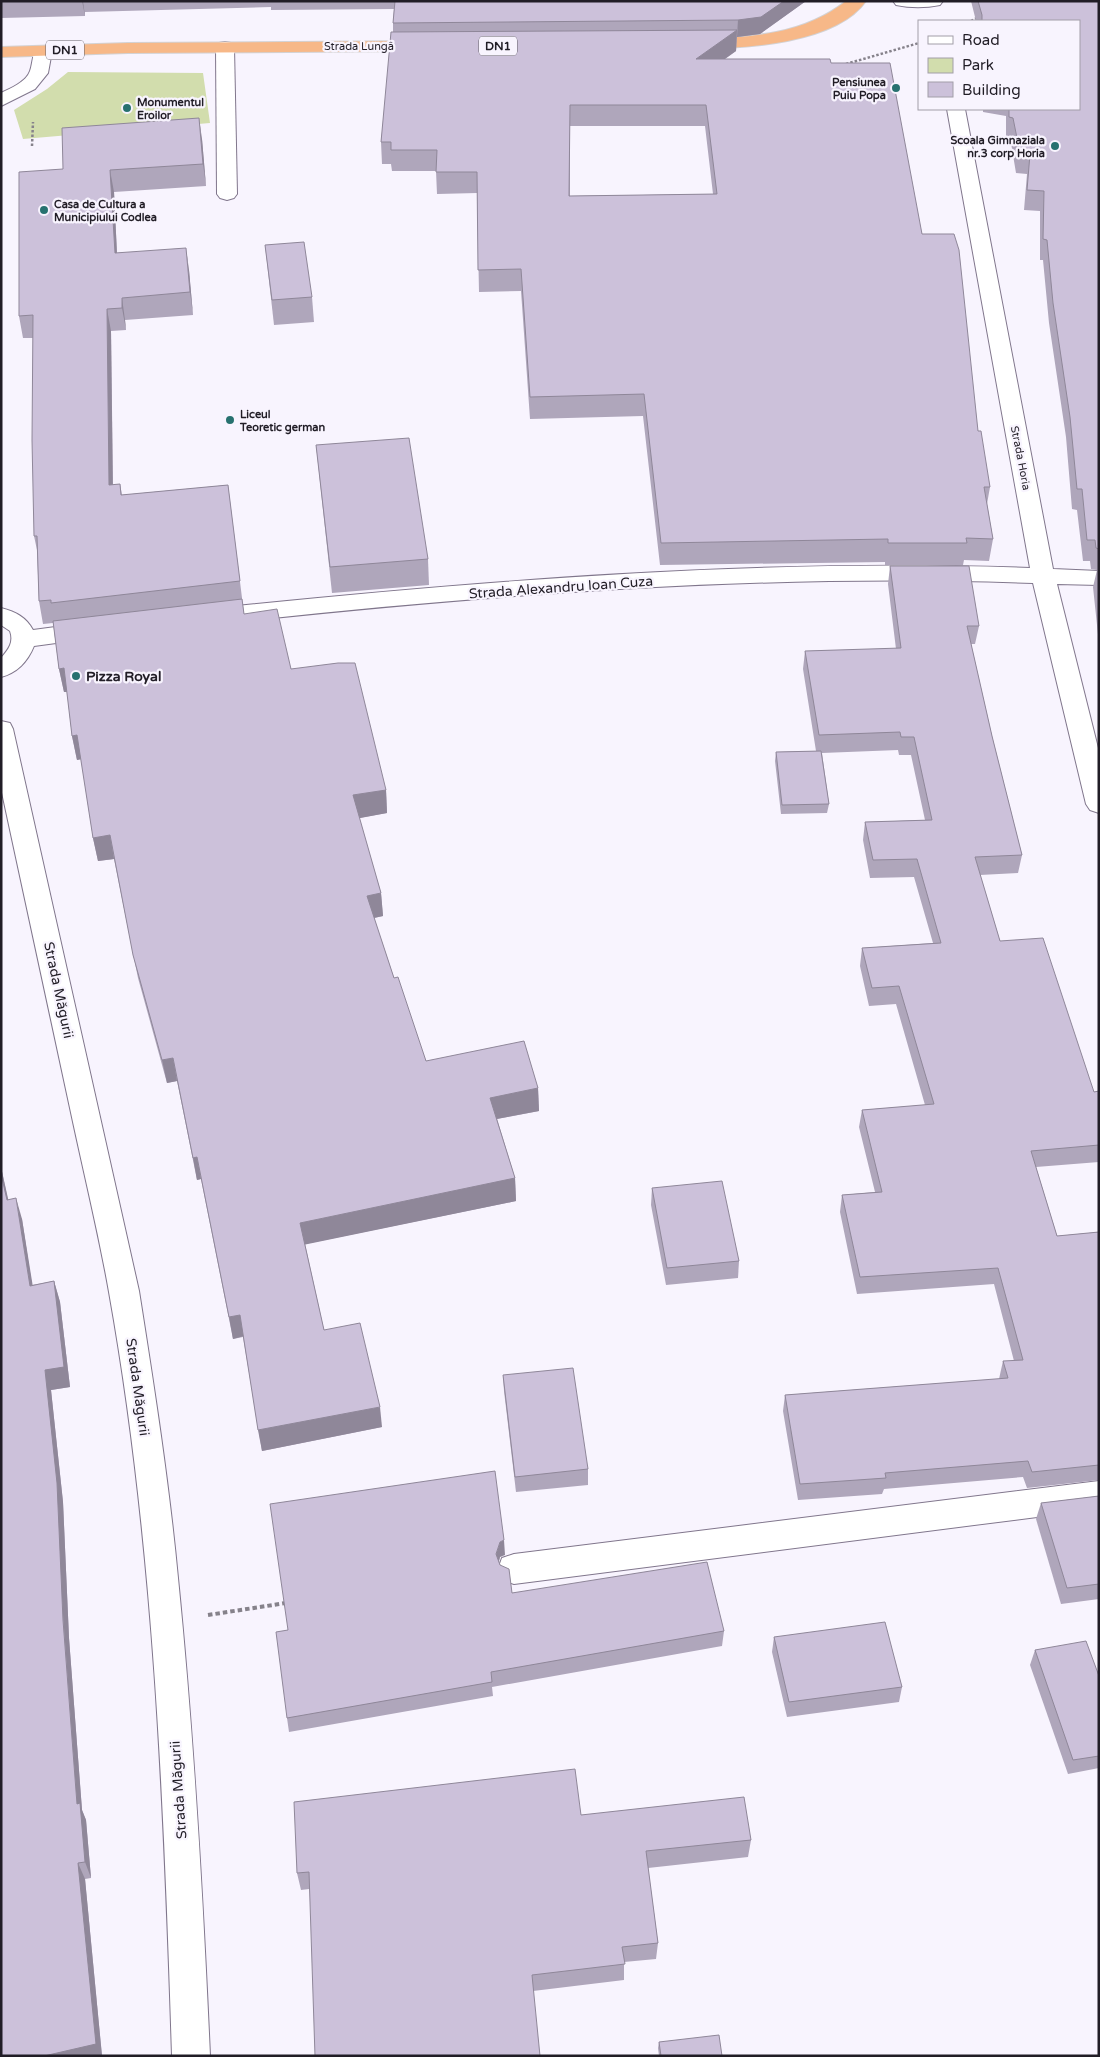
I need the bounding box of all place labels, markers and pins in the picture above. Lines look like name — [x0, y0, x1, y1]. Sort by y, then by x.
place label: Pensiunea Puiu Popa — [832, 76, 886, 103]
marker: Pensiunea Puiu Popa — [890, 82, 902, 94]
place label: Monumentul Eroilor — [137, 96, 204, 122]
marker: Monumentul Eroilor — [121, 102, 133, 114]
place label: Scoala Gimnaziala nr.3 corp Horia — [950, 134, 1045, 161]
marker: Scoala Gimnaziala nr.3 corp Horia — [1049, 140, 1061, 152]
place label: Casa de Cultura a Municipiului Codlea — [54, 198, 157, 225]
marker: Casa de Cultura a Municipiului Codlea — [38, 204, 50, 216]
place label: Liceul Teoretic german — [239, 408, 326, 435]
marker: Liceul Teoretic german — [224, 414, 236, 426]
place label: Pizza Royal — [86, 668, 161, 685]
marker: Pizza Royal — [70, 670, 82, 682]

